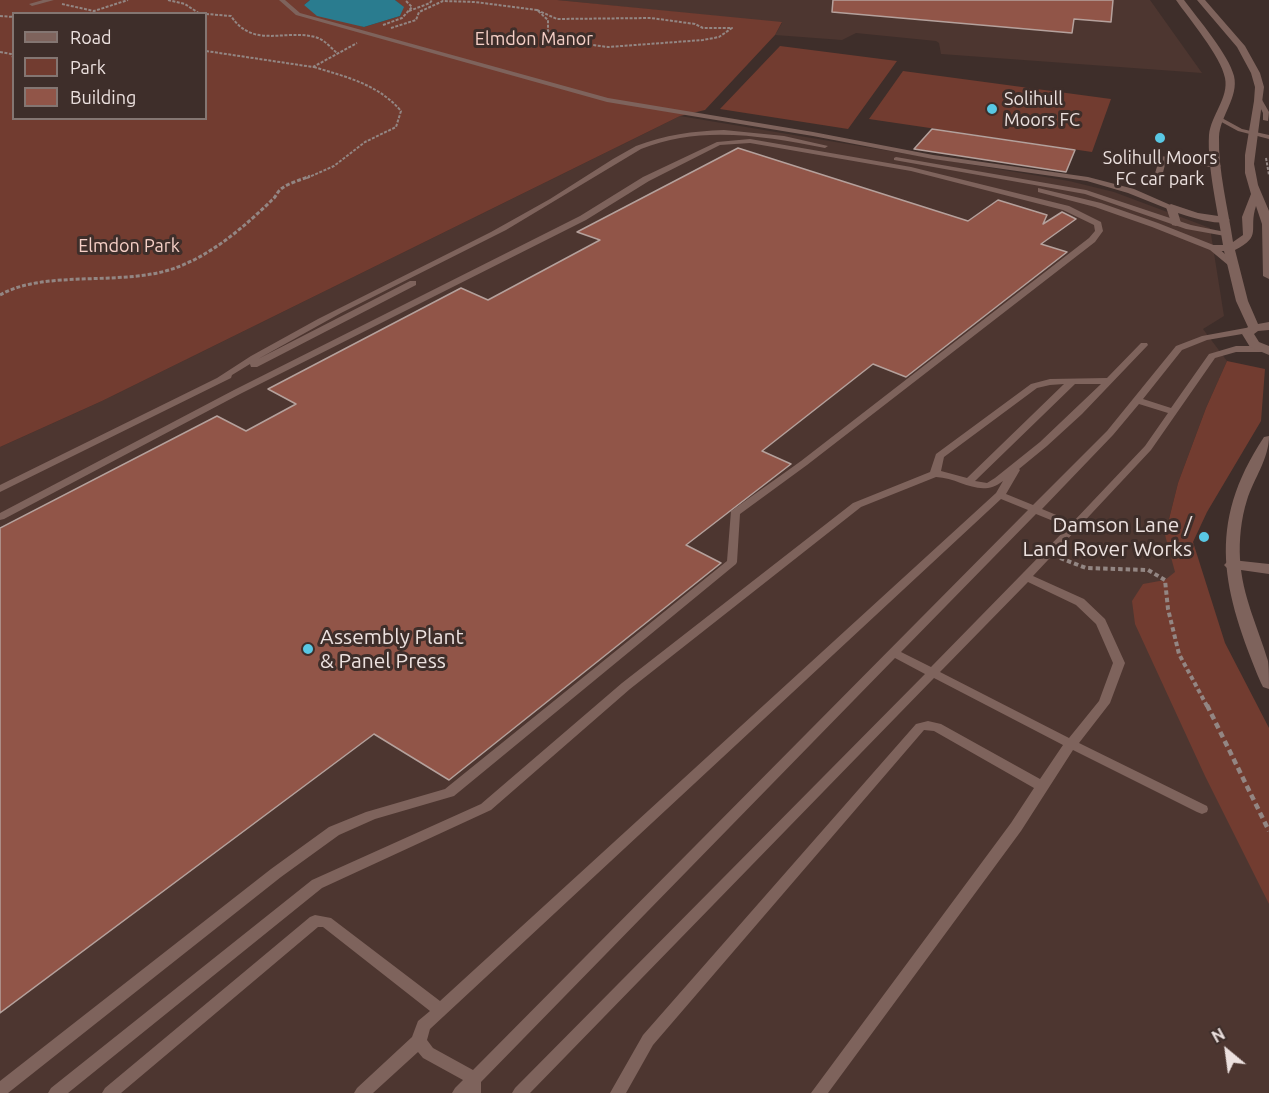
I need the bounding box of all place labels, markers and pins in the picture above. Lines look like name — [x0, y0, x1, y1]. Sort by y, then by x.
place label: Solihull Moors FC — [1004, 88, 1080, 130]
marker: Solihull Moors FC — [985, 102, 999, 116]
marker: Solihull Moors FC car park — [1153, 131, 1167, 145]
place label: Solihull Moors FC car park — [1103, 147, 1217, 190]
place label: Damson Lane / Land Rover Works — [1022, 512, 1192, 562]
marker: Damson Lane / Land Rover Works — [1197, 530, 1211, 544]
place label: Assembly Plant & Panel Press — [320, 624, 464, 674]
marker: Assembly Plant & Panel Press — [301, 642, 315, 656]

